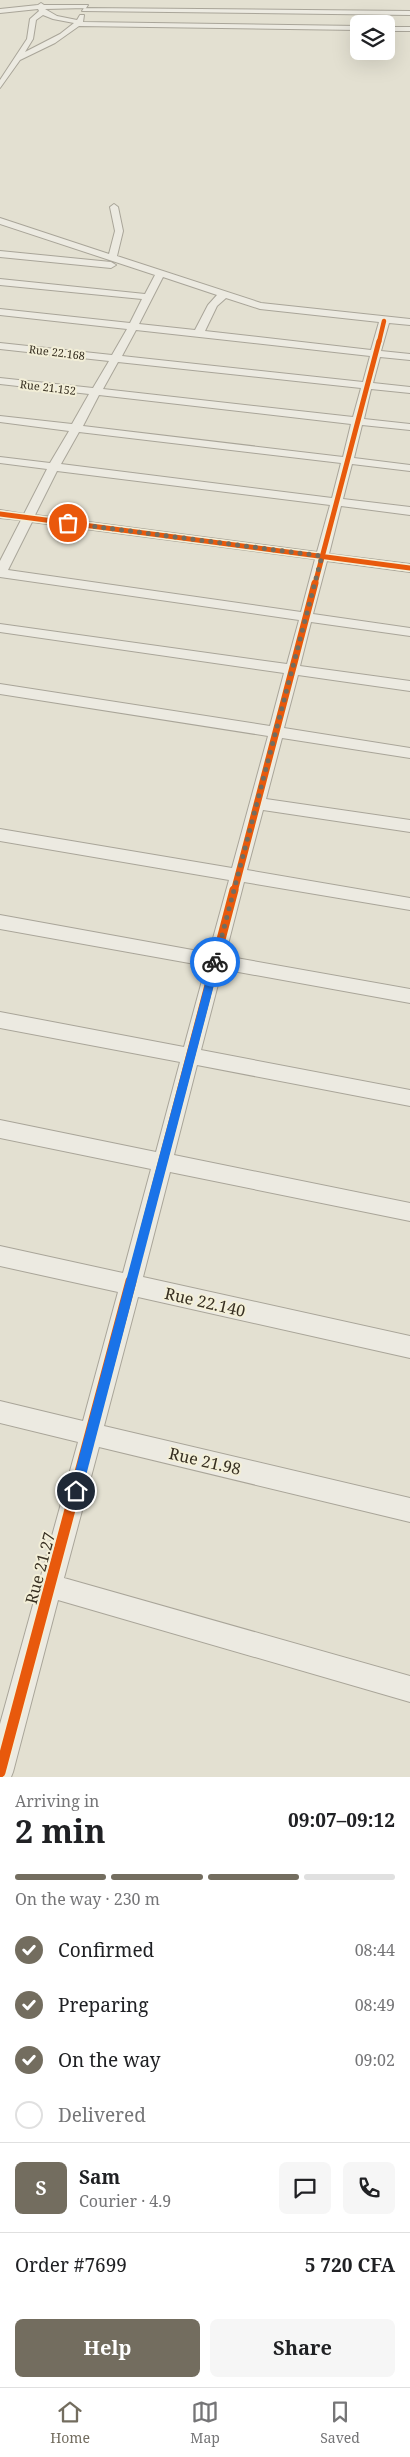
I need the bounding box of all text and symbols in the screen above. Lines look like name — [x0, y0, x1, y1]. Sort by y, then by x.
map controls — [350, 15, 395, 60]
button: layers — [350, 15, 395, 60]
street label: Rue 22.168 — [28, 341, 86, 363]
street label: Rue 21.152 — [19, 376, 77, 398]
pin — [47, 502, 89, 544]
icon: bag — [54, 509, 82, 537]
courier — [190, 937, 240, 987]
icon: bike — [201, 948, 229, 976]
street label: Rue 22.140 — [163, 1282, 248, 1322]
street label: Rue 21.98 — [167, 1442, 243, 1480]
pin — [55, 1470, 97, 1512]
icon: home — [62, 1477, 90, 1505]
street label: Rue 21.27 — [20, 1530, 60, 1606]
text: Arriving in — [15, 1790, 99, 1812]
text: 09:07–09:12 — [288, 1807, 395, 1833]
text: 2 min — [15, 1809, 106, 1852]
text: On the way · 230 m — [15, 1888, 160, 1910]
icon: check — [15, 1936, 43, 1964]
text: Confirmed — [58, 1937, 154, 1963]
text: 08:44 — [355, 1939, 395, 1961]
icon: check — [15, 1991, 43, 2019]
text: Preparing — [58, 1992, 148, 2018]
text: 08:49 — [355, 1994, 395, 2016]
icon: check — [15, 2046, 43, 2074]
text: On the way — [58, 2047, 161, 2073]
text: 09:02 — [355, 2049, 395, 2071]
text: Delivered — [58, 2102, 146, 2128]
button: chat — [279, 2162, 331, 2214]
button: phone — [343, 2162, 395, 2214]
text: Sam — [79, 2164, 120, 2190]
text: S — [35, 2175, 47, 2201]
text: Courier · 4.9 — [79, 2190, 171, 2212]
text: Order #7699 — [15, 2252, 127, 2278]
text: 5 720 CFA — [305, 2252, 395, 2278]
button: Help — [15, 2319, 200, 2377]
button: Share — [210, 2319, 395, 2377]
tab: Home — [50, 2398, 90, 2447]
tab: Map — [190, 2398, 220, 2447]
tab: Saved — [320, 2398, 360, 2447]

